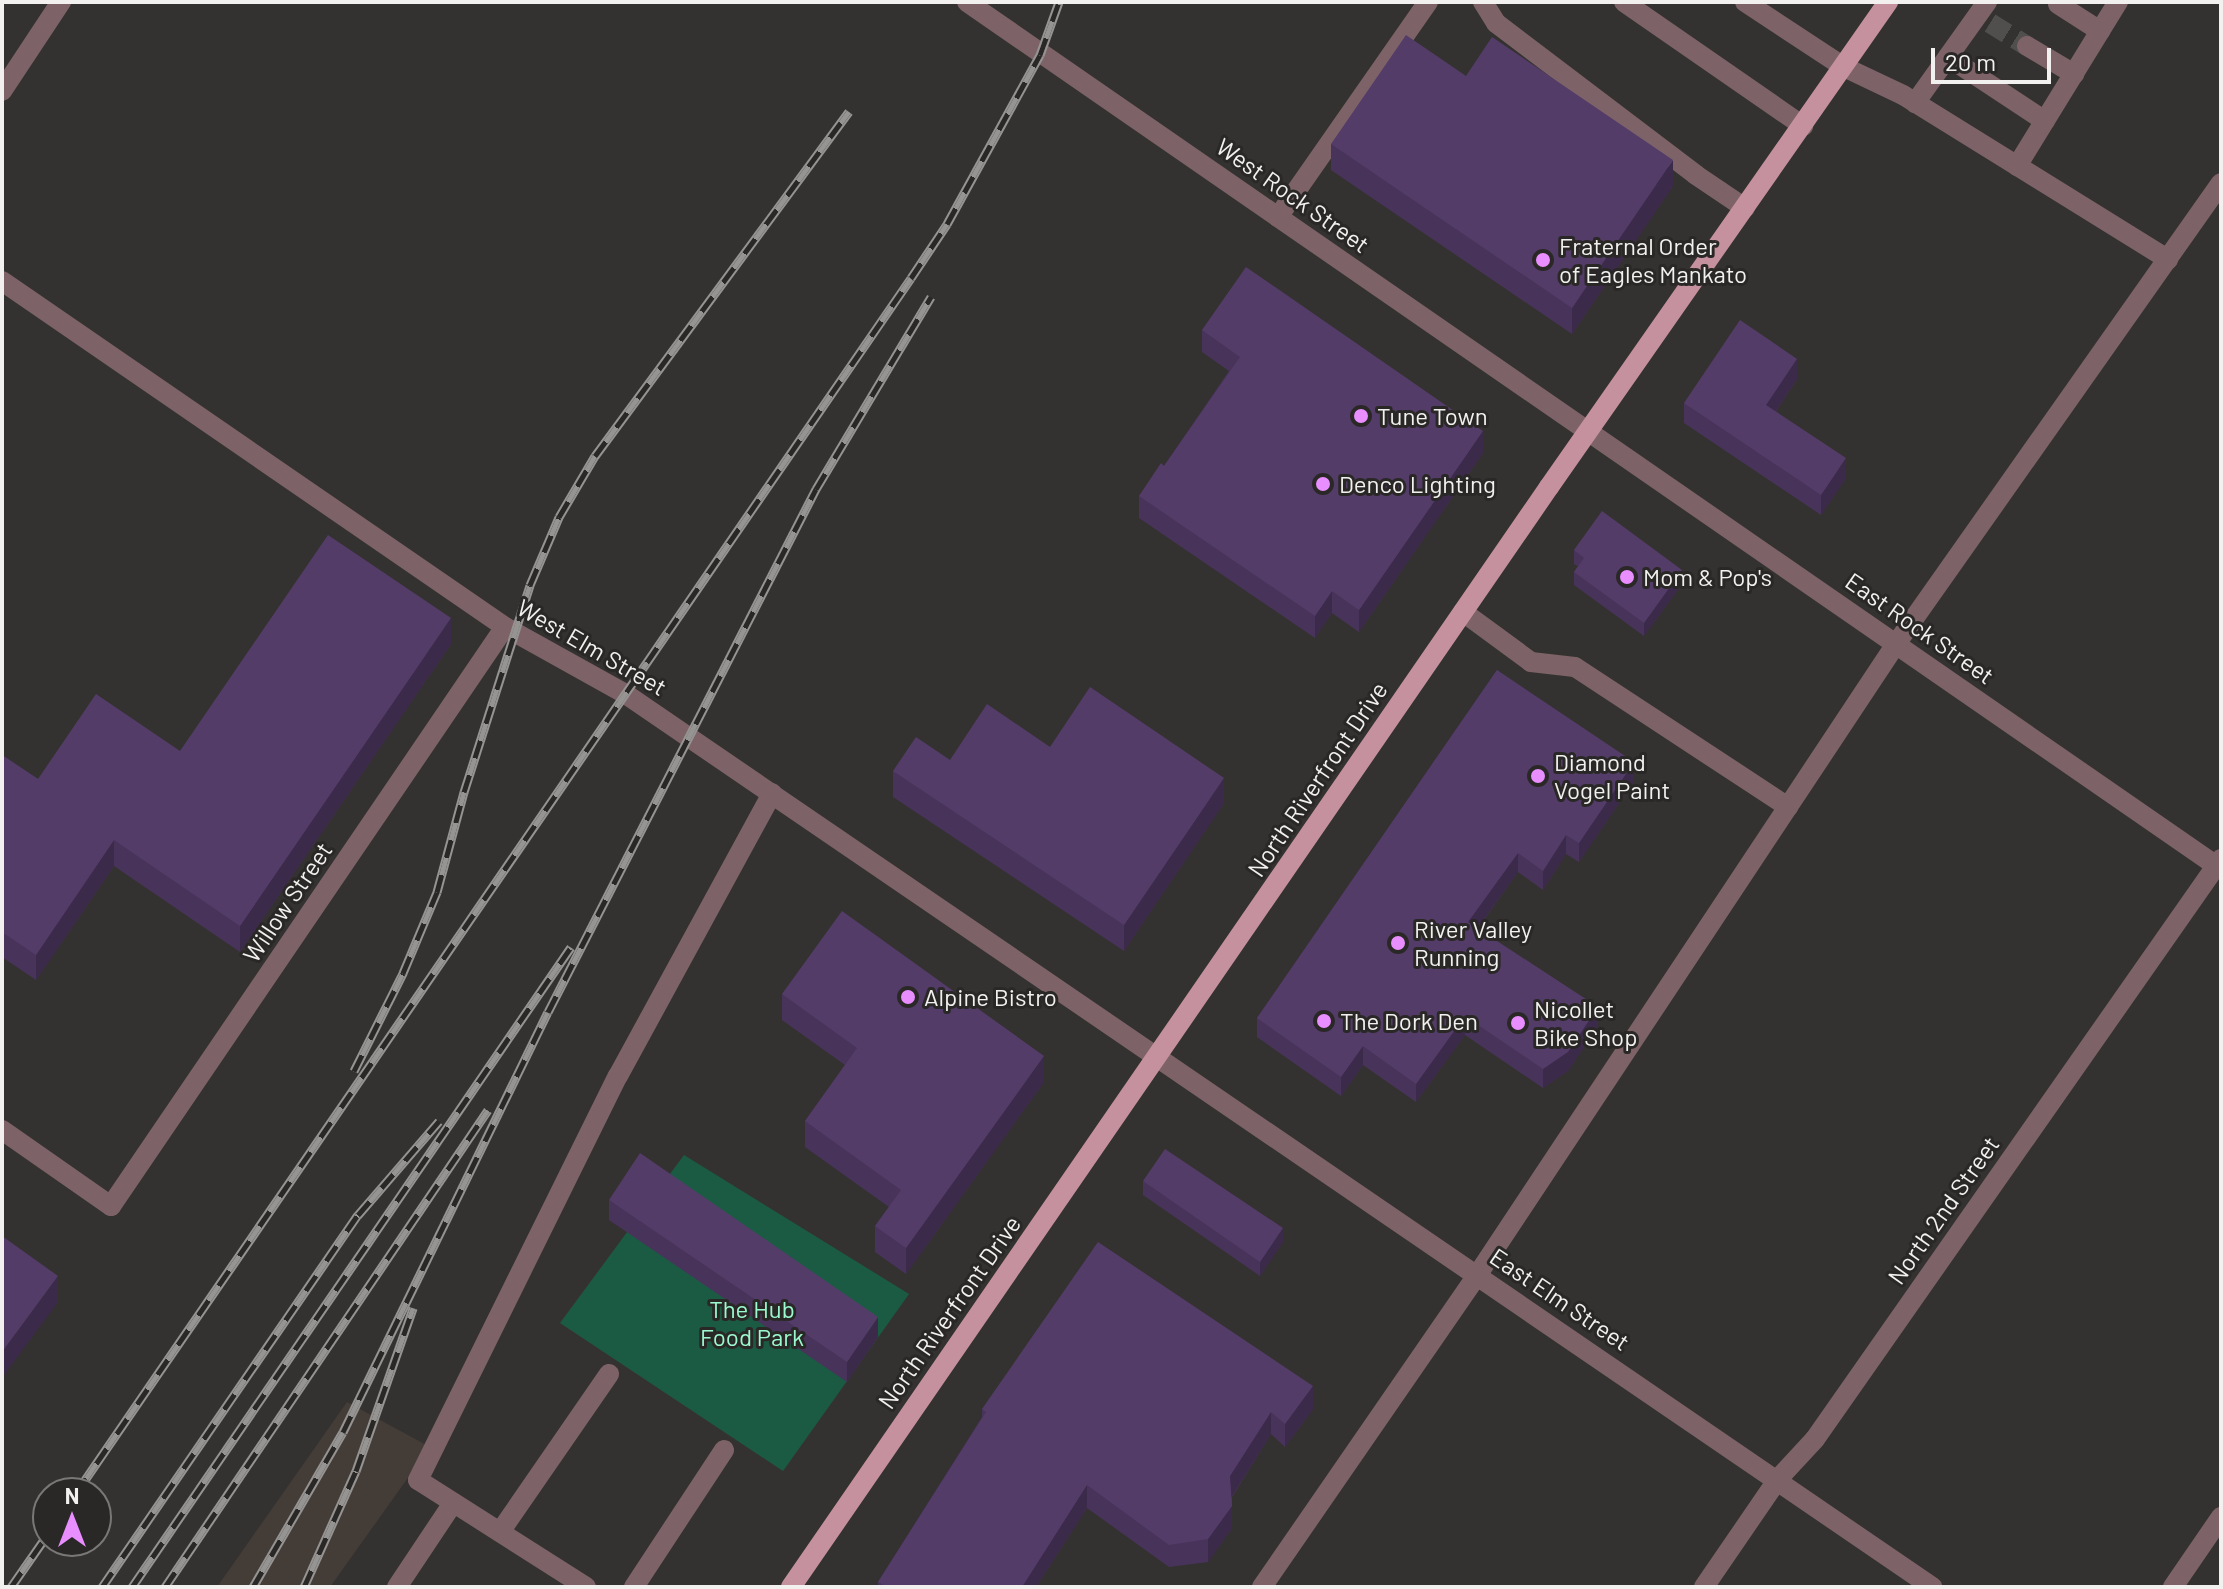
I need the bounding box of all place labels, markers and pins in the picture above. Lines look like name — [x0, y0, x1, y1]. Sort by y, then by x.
place label: Fraternal Order of Eagles Mankato — [1559, 232, 1747, 288]
marker: Fraternal Order of Eagles Mankato — [1534, 251, 1552, 269]
place label: Tune Town — [1377, 402, 1488, 430]
marker: Tune Town — [1352, 407, 1370, 425]
place label: Denco Lighting — [1339, 470, 1496, 498]
marker: Denco Lighting — [1314, 475, 1332, 493]
place label: Mom & Pop's — [1643, 563, 1772, 591]
marker: Mom & Pop's — [1618, 568, 1636, 586]
place label: Diamond Vogel Paint — [1554, 748, 1670, 804]
marker: Diamond Vogel Paint — [1529, 767, 1547, 785]
place label: River Valley Running — [1414, 915, 1532, 971]
marker: River Valley Running — [1389, 934, 1407, 952]
place label: Alpine Bistro — [924, 983, 1057, 1011]
marker: Alpine Bistro — [899, 988, 917, 1006]
place label: Nicollet Bike Shop — [1534, 995, 1637, 1051]
place label: The Dork Den — [1340, 1007, 1478, 1035]
marker: The Dork Den — [1315, 1012, 1333, 1030]
marker: Nicollet Bike Shop — [1509, 1014, 1527, 1032]

